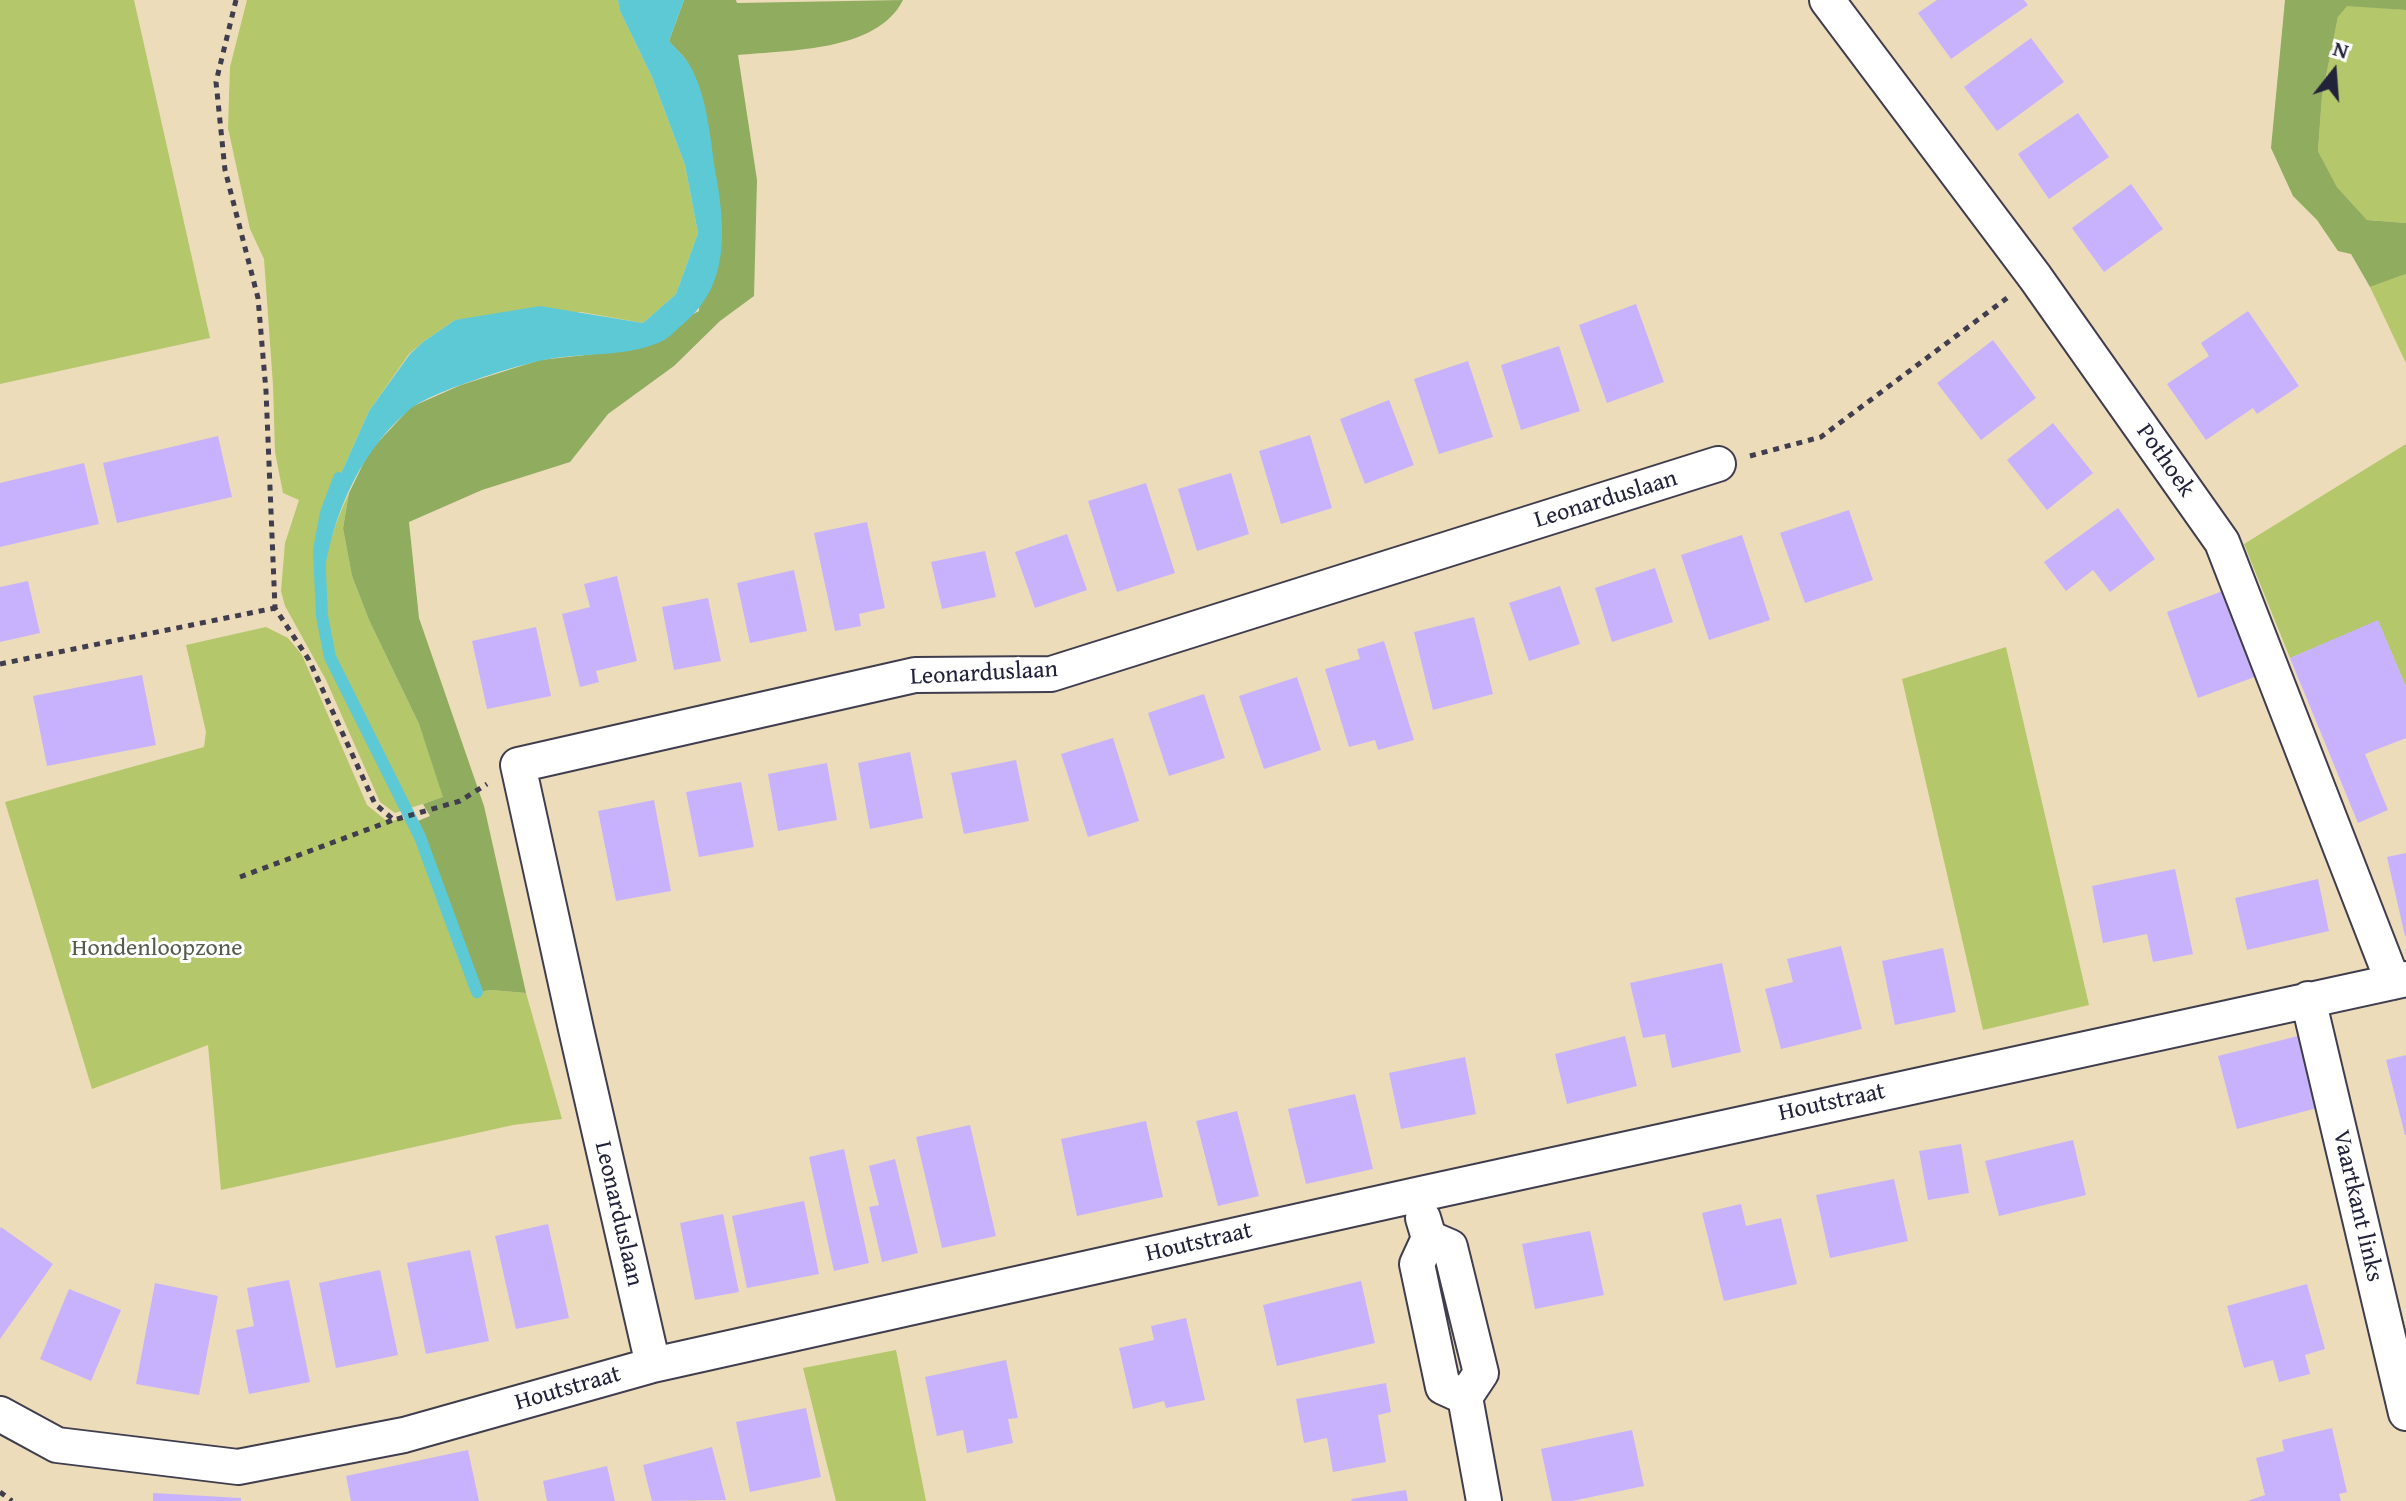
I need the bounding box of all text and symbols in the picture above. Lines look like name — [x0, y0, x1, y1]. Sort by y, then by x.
north arrow — [2294, 32, 2374, 112]
text: N — [2329, 32, 2353, 67]
street label: Pothoek — [2129, 419, 2201, 503]
street label: Leonarduslaan — [1531, 465, 1681, 535]
street label: Leonarduslaan — [909, 656, 1059, 692]
park label: Hondenloopzone — [72, 935, 242, 963]
street label: Houtstraat — [1776, 1078, 1888, 1128]
street label: Vaartkant links — [2326, 1127, 2388, 1285]
street label: Leonarduslaan — [587, 1139, 649, 1289]
street label: Houtstraat — [1143, 1217, 1255, 1269]
street label: Houtstraat — [512, 1360, 624, 1418]

